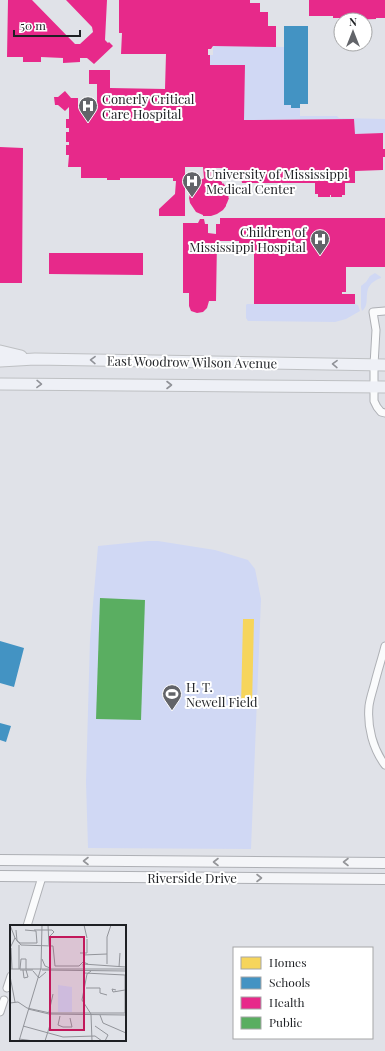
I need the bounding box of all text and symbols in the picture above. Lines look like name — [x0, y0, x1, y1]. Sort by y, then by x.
scale bar — [14, 12, 80, 38]
north arrow — [333, 12, 373, 52]
text: N — [349, 14, 357, 29]
text: 50 m — [20, 17, 46, 33]
place label: Conerly Critical Care Hospital — [102, 90, 195, 122]
hospital icon: Conerly Critical Care Hospital — [77, 95, 99, 123]
place label: University of Mississippi Medical Center — [206, 165, 348, 197]
hospital icon: University of Mississippi Medical Center — [181, 170, 203, 198]
place label: Children of Mississippi Hospital — [189, 223, 308, 255]
hospital icon: Children of Mississippi Hospital — [309, 228, 331, 256]
street label: East Woodrow Wilson Avenue — [107, 352, 278, 371]
one-way arrow — [90, 356, 96, 364]
one-way arrow — [332, 360, 338, 368]
one-way arrow — [36, 380, 42, 388]
one-way arrow — [166, 381, 172, 389]
place label: H. T. Newell Field — [186, 678, 258, 710]
sports icon: H. T. Newell Field — [161, 683, 183, 711]
one-way arrow — [83, 857, 89, 865]
one-way arrow — [213, 858, 219, 866]
one-way arrow — [343, 858, 349, 866]
street label: Riverside Drive — [147, 869, 237, 886]
one-way arrow — [256, 874, 262, 882]
inset map — [10, 925, 126, 1041]
legend — [233, 947, 373, 1039]
text: Homes — [269, 954, 307, 970]
text: Schools — [269, 974, 310, 990]
text: Health — [269, 994, 305, 1010]
text: Public — [269, 1014, 303, 1030]

